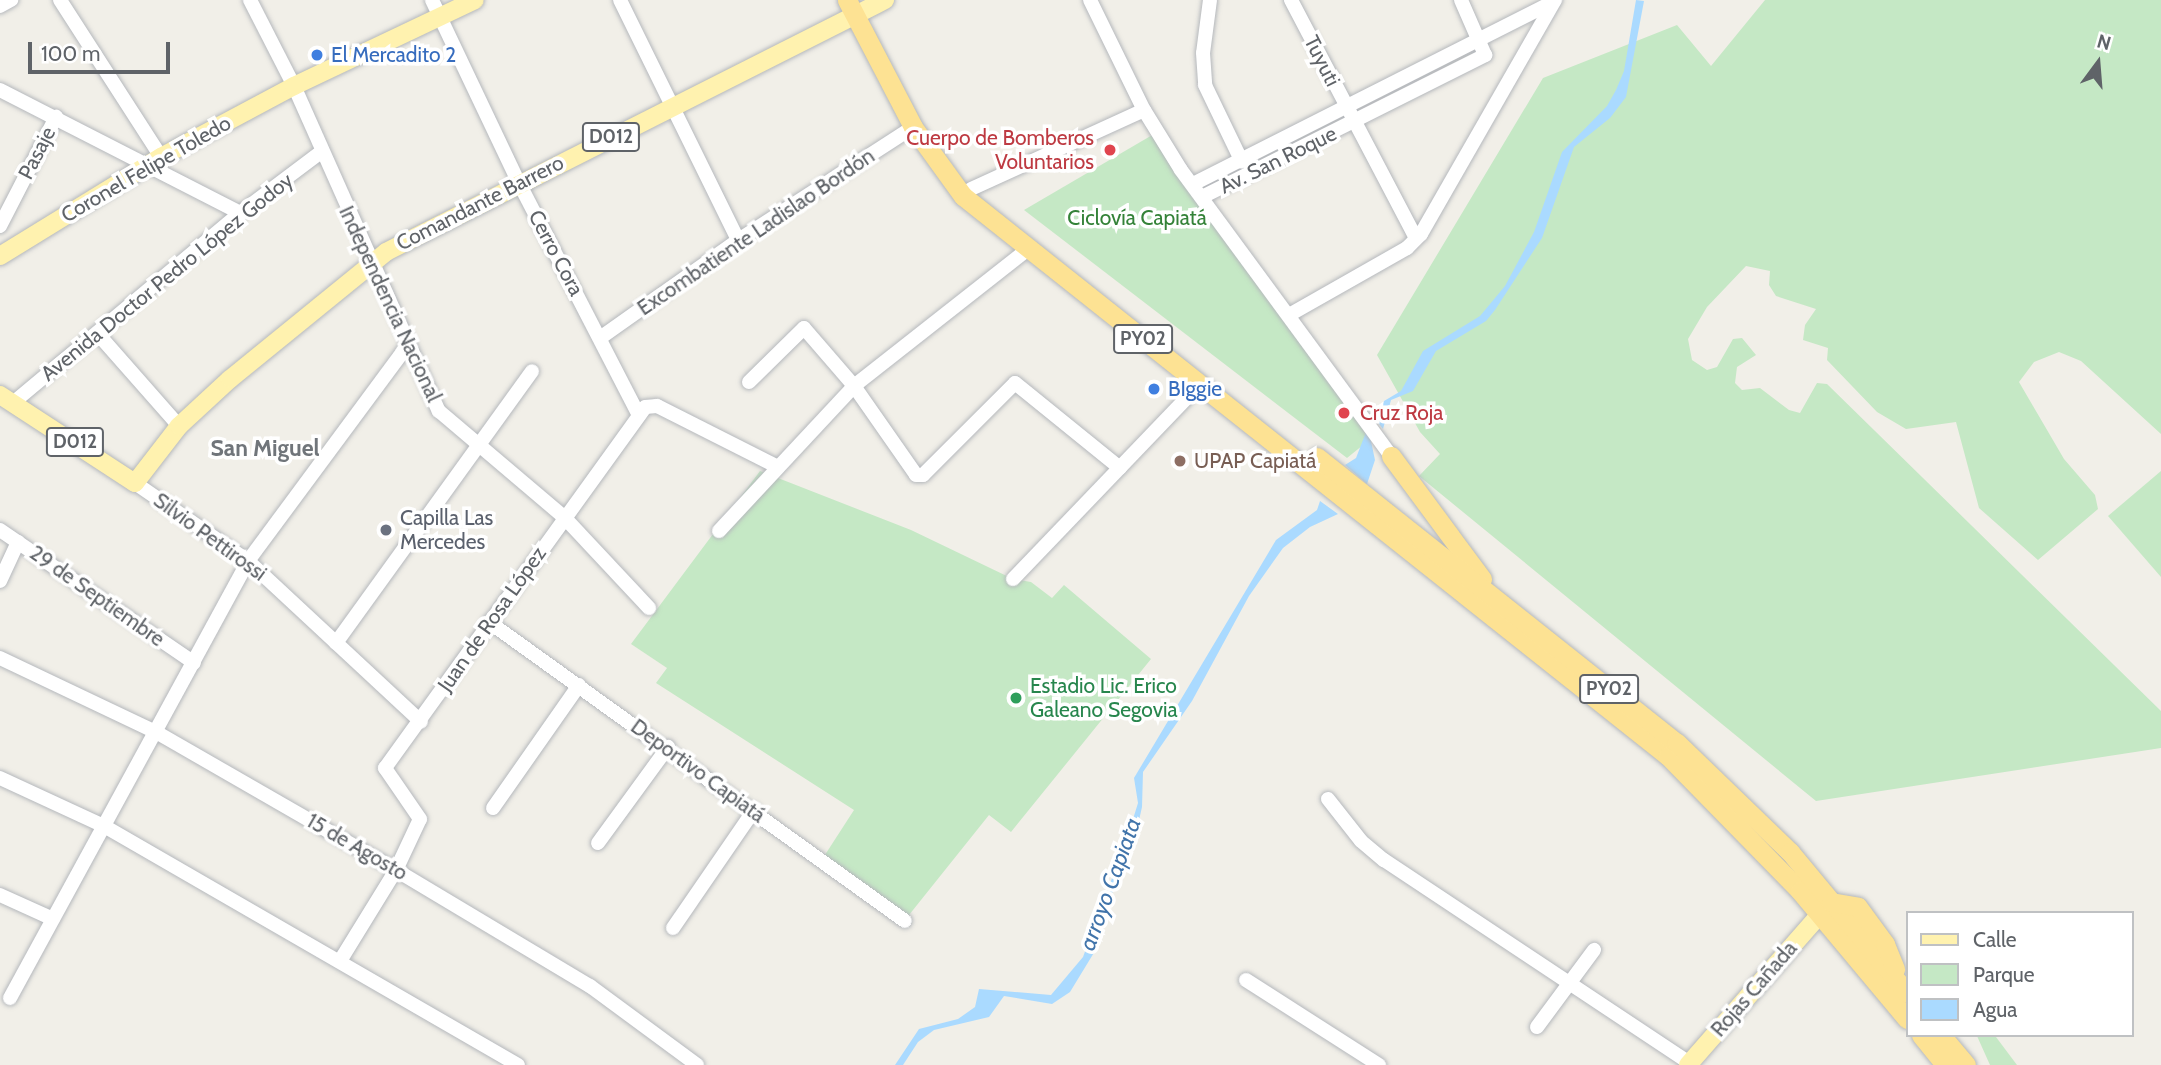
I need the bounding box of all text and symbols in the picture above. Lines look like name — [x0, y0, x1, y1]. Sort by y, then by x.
scale bar — [32, 28, 173, 72]
north arrow — [2063, 28, 2133, 98]
text: N — [2094, 29, 2114, 55]
street label: Tuyuti — [1299, 31, 1345, 91]
text: 100 m — [41, 41, 100, 66]
place label: El Mercadito 2 — [331, 42, 456, 68]
marker: El Mercadito 2 — [309, 47, 325, 63]
street label: Coronel Felipe Toledo — [57, 110, 235, 228]
street label: Av. San Roque — [1215, 121, 1341, 199]
street label: Pasaje — [13, 122, 61, 184]
road number: D012 — [581, 122, 641, 153]
place label: Cuerpo de Bomberos Voluntarios — [906, 125, 1094, 175]
marker: Cuerpo de Bomberos Voluntarios — [1100, 140, 1120, 160]
street label: Excombatiente Ladislao Bordón — [633, 143, 879, 321]
street label: Comandante Barrero — [392, 150, 568, 256]
street label: Avenida Doctor Pedro López Godoy — [36, 168, 298, 386]
street label: Independencia Nacional — [333, 202, 447, 406]
park label: Ciclovía Capiatá — [1067, 205, 1207, 231]
street label: Cerro Cora — [523, 206, 589, 300]
road number: PY02 — [1112, 324, 1174, 354]
place label: BIggie — [1168, 376, 1222, 402]
marker: BIggie — [1146, 381, 1162, 397]
place label: Cruz Roja — [1360, 400, 1443, 426]
marker: Cruz Roja — [1334, 403, 1354, 423]
road number: D012 — [45, 426, 105, 458]
district label: San Miguel — [210, 434, 320, 462]
place label: UPAP Capiatá — [1194, 448, 1316, 474]
marker: UPAP Capiatá — [1172, 453, 1188, 469]
street label: Silvio Pettirossi — [149, 488, 271, 586]
place label: Capilla Las Mercedes — [400, 505, 493, 555]
marker: Capilla Las Mercedes — [378, 522, 394, 538]
street label: 29 de Septiembre — [25, 540, 169, 652]
street label: Juan de Rosa López — [433, 542, 551, 696]
place label: Estadio Lic. Erico Galeano Segovia — [1030, 673, 1178, 723]
road number: PY02 — [1578, 674, 1640, 704]
marker: Estadio Lic. Erico Galeano Segovia — [1008, 690, 1024, 706]
street label: Deportivo Capiatá — [626, 714, 770, 828]
street label: 15 de Agosto — [302, 808, 412, 886]
water label: arroyo Capiata — [1073, 814, 1147, 954]
legend — [1906, 911, 2133, 1037]
text: Calle — [1973, 927, 2017, 952]
street label: Rojas Cañada — [1706, 936, 1802, 1042]
text: Parque — [1973, 962, 2035, 987]
text: Agua — [1973, 997, 2017, 1022]

